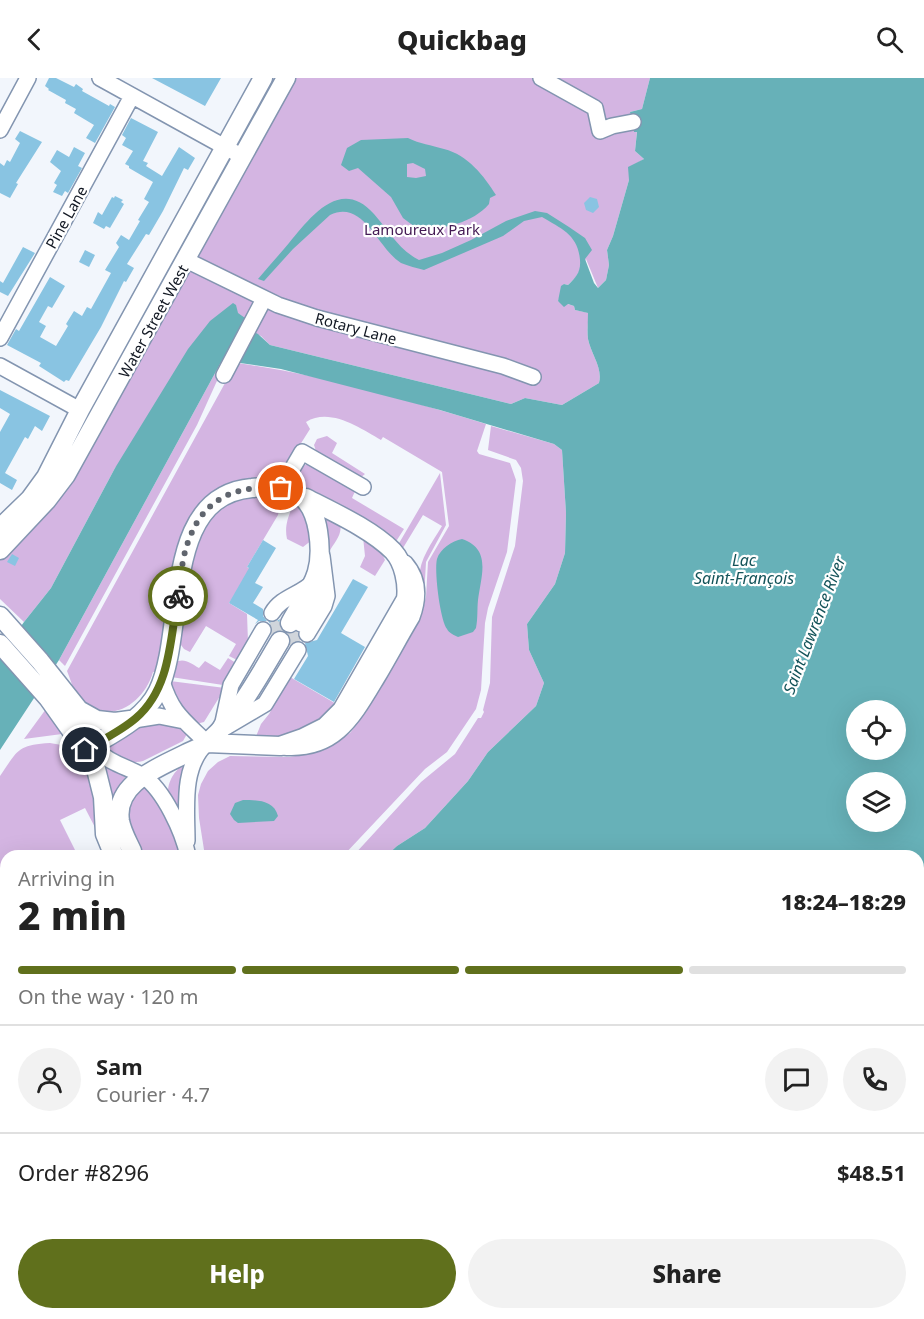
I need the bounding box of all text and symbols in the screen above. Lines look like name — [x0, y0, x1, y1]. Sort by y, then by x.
text: Quickbag — [397, 21, 527, 58]
icon: back — [18, 23, 51, 56]
icon: search — [873, 23, 906, 56]
street label: Pine Lane — [41, 182, 91, 252]
park label: Lamoureux Park — [364, 219, 480, 239]
street label: Water Street West — [114, 260, 193, 381]
street label: Rotary Lane — [313, 307, 399, 349]
pin — [255, 462, 306, 513]
icon: bag — [264, 471, 297, 504]
water label: Lac Saint-François — [694, 549, 794, 589]
water label: Saint Lawrence River — [778, 552, 851, 697]
courier — [148, 566, 208, 626]
icon: bike — [162, 580, 195, 613]
map controls — [846, 700, 906, 832]
button: locate — [846, 700, 906, 760]
pin — [59, 724, 110, 775]
icon: home — [68, 733, 101, 766]
button: layers — [846, 772, 906, 832]
text: Arriving in — [18, 865, 115, 892]
text: 18:24–18:29 — [781, 886, 906, 916]
text: 2 min — [18, 888, 127, 941]
text: On the way · 120 m — [18, 983, 198, 1010]
button: person — [18, 1048, 81, 1111]
button: chat — [765, 1048, 828, 1111]
button: phone — [843, 1048, 906, 1111]
text: Sam — [96, 1051, 143, 1081]
text: Courier · 4.7 — [96, 1081, 210, 1108]
text: Order #8296 — [18, 1157, 149, 1187]
text: $48.51 — [837, 1157, 906, 1187]
button: Help — [18, 1239, 456, 1308]
button: Share — [468, 1239, 906, 1308]

